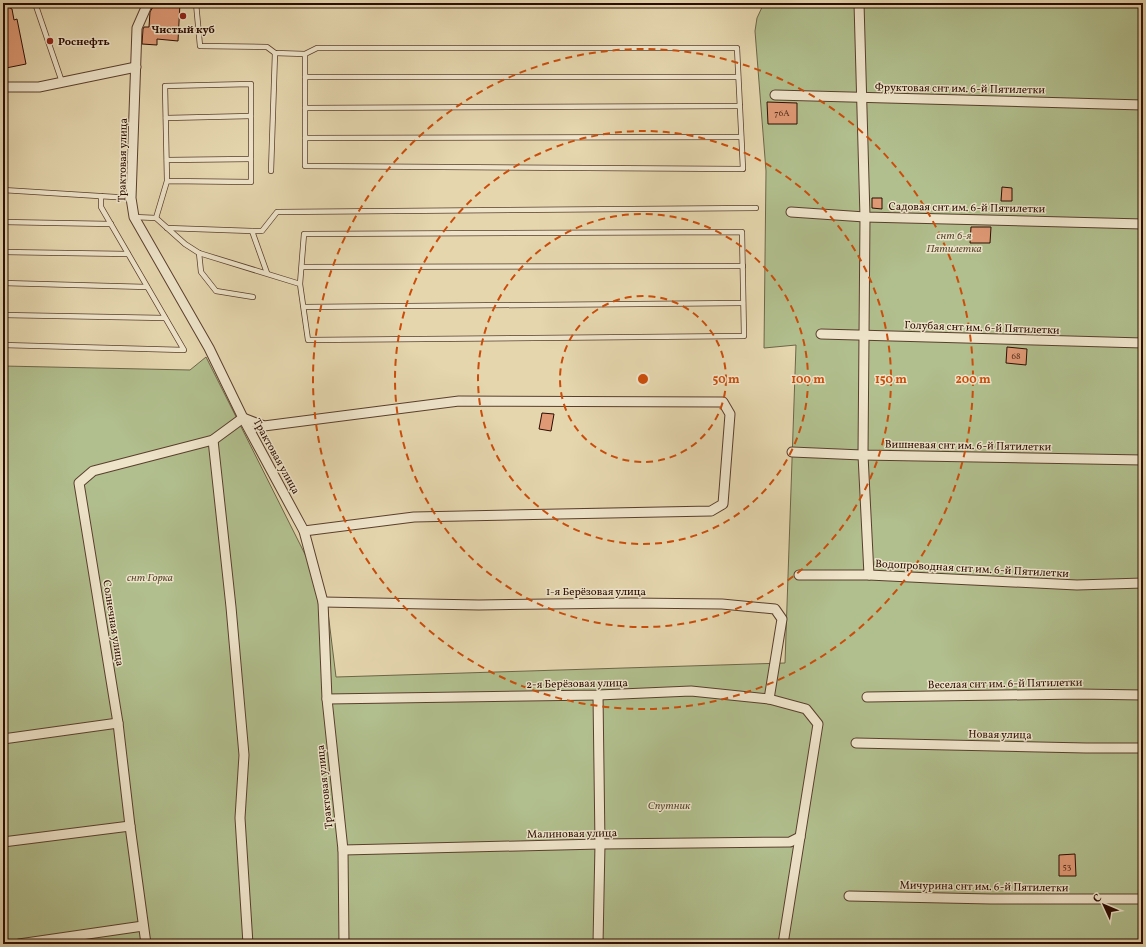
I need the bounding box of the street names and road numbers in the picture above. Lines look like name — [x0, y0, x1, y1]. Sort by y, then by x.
street label: Фруктовая снт им. 6-й Пятилетки — [875, 81, 1045, 98]
street label: Трактовая улица — [115, 117, 132, 202]
street label: Садовая снт им. 6-й Пятилетки — [888, 200, 1046, 217]
street label: Голубая снт им. 6-й Пятилетки — [904, 318, 1060, 339]
street label: Трактовая улица — [249, 416, 303, 498]
street label: Вишневая снт им. 6-й Пятилетки — [885, 438, 1052, 455]
street label: Водопроводная снт им. 6-й Пятилетки — [875, 557, 1070, 582]
street label: Солнечная улица — [98, 579, 127, 668]
street label: 1-я Берёзовая улица — [546, 585, 646, 600]
street label: 2-я Берёзовая улица — [526, 676, 629, 693]
street label: Веселая снт им. 6-й Пятилетки — [928, 676, 1083, 693]
street label: Новая улица — [968, 727, 1032, 744]
street label: Трактовая улица — [314, 744, 337, 830]
street label: Малиновая улица — [527, 826, 618, 843]
street label: Мичурина снт им. 6-й Пятилетки — [899, 879, 1069, 896]

